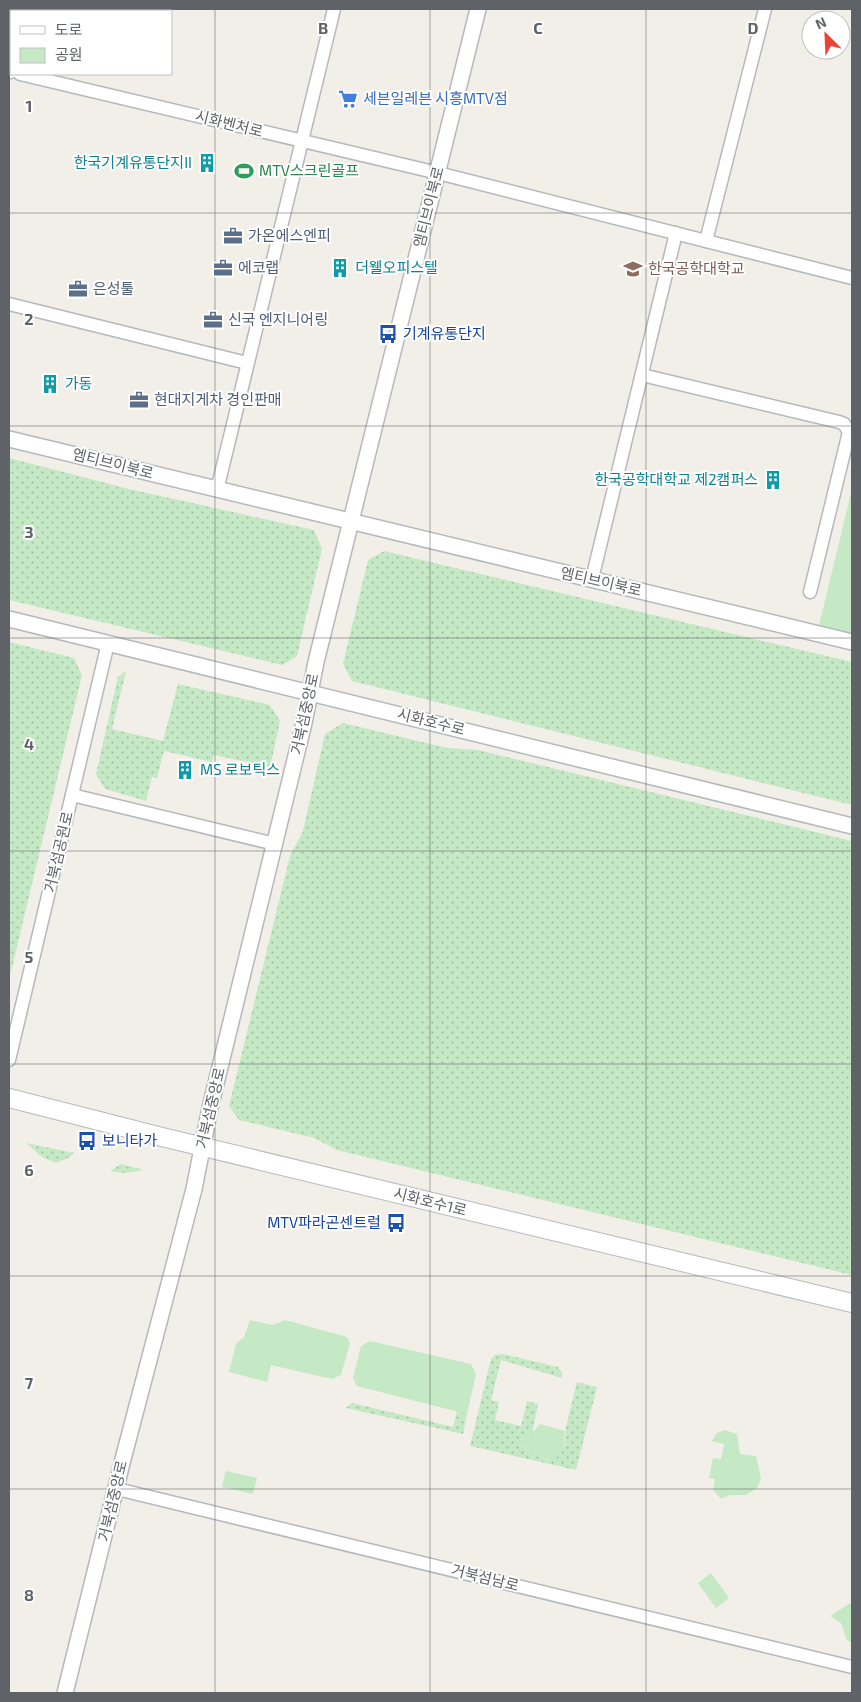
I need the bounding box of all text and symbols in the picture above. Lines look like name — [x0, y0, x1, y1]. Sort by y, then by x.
legend — [10, 10, 172, 75]
north arrow — [801, 10, 851, 60]
text: N — [812, 13, 829, 32]
text: B — [318, 18, 328, 37]
text: C — [533, 18, 543, 37]
text: D — [748, 18, 759, 37]
text: 도로 — [55, 20, 83, 38]
text: 공원 — [55, 45, 83, 63]
supermarket icon: 세븐일레븐 시흥MTV점 — [337, 88, 359, 110]
place label: 세븐일레븐 시흥MTV점 — [363, 89, 508, 107]
text: 1 — [26, 96, 32, 115]
street label: 시화벤처로 — [194, 106, 265, 140]
building icon: 한국기계유통단지II — [196, 152, 218, 174]
place label: 한국기계유통단지II — [74, 153, 192, 171]
sports icon: MTV스크린골프 — [233, 160, 255, 182]
place label: MTV스크린골프 — [259, 161, 359, 179]
street label: 엠티브이북로 — [409, 164, 447, 249]
office icon: 가온에스엔피 — [222, 225, 244, 247]
place label: 가온에스엔피 — [248, 226, 331, 244]
office icon: 에코랩 — [212, 257, 234, 279]
building icon: 더웰오피스텔 — [329, 257, 351, 279]
place label: 에코랩 — [238, 258, 279, 276]
place label: 더웰오피스텔 — [355, 258, 438, 276]
school or university icon: 한국공학대학교 — [622, 258, 644, 280]
place label: 한국공학대학교 — [648, 259, 745, 277]
office icon: 은성툴 — [67, 278, 89, 300]
place label: 은성툴 — [93, 279, 134, 297]
text: 2 — [24, 309, 34, 328]
office icon: 신국 엔지니어링 — [202, 309, 224, 331]
place label: 신국 엔지니어링 — [228, 310, 328, 328]
bus stop icon: 기계유통단지 — [377, 323, 399, 345]
place label: 기계유통단지 — [403, 324, 486, 342]
building icon: 가동 — [39, 373, 61, 395]
place label: 가동 — [65, 374, 93, 392]
office icon: 현대지게차 경인판매 — [128, 389, 150, 411]
place label: 현대지게차 경인판매 — [154, 390, 282, 408]
street label: 엠티브이북로 — [71, 444, 156, 482]
building icon: 한국공학대학교 제2캠퍼스 — [762, 469, 784, 491]
place label: 한국공학대학교 제2캠퍼스 — [594, 470, 758, 488]
text: 3 — [24, 522, 34, 541]
street label: 엠티브이북로 — [559, 563, 644, 599]
street label: 거북섬중앙로 — [287, 671, 321, 756]
street label: 시화호수로 — [396, 704, 467, 738]
text: 4 — [24, 734, 34, 753]
building icon: MS 로보틱스 — [174, 759, 196, 781]
place label: MS 로보틱스 — [200, 760, 280, 778]
street label: 거북섬공원로 — [40, 809, 76, 894]
text: 5 — [25, 947, 34, 966]
street label: 거북섬중앙로 — [192, 1065, 228, 1150]
bus stop icon: 보니타가 — [76, 1130, 98, 1152]
place label: 보니타가 — [102, 1131, 157, 1149]
text: 6 — [24, 1160, 34, 1179]
street label: 시화호수1로 — [392, 1183, 469, 1219]
bus stop icon: MTV파라곤센트럴 — [385, 1212, 407, 1234]
place label: MTV파라곤센트럴 — [267, 1213, 381, 1231]
text: 7 — [25, 1373, 34, 1392]
street label: 거북섬중앙로 — [94, 1458, 130, 1543]
street label: 거북섬남로 — [450, 1560, 521, 1594]
text: 8 — [24, 1585, 34, 1604]

